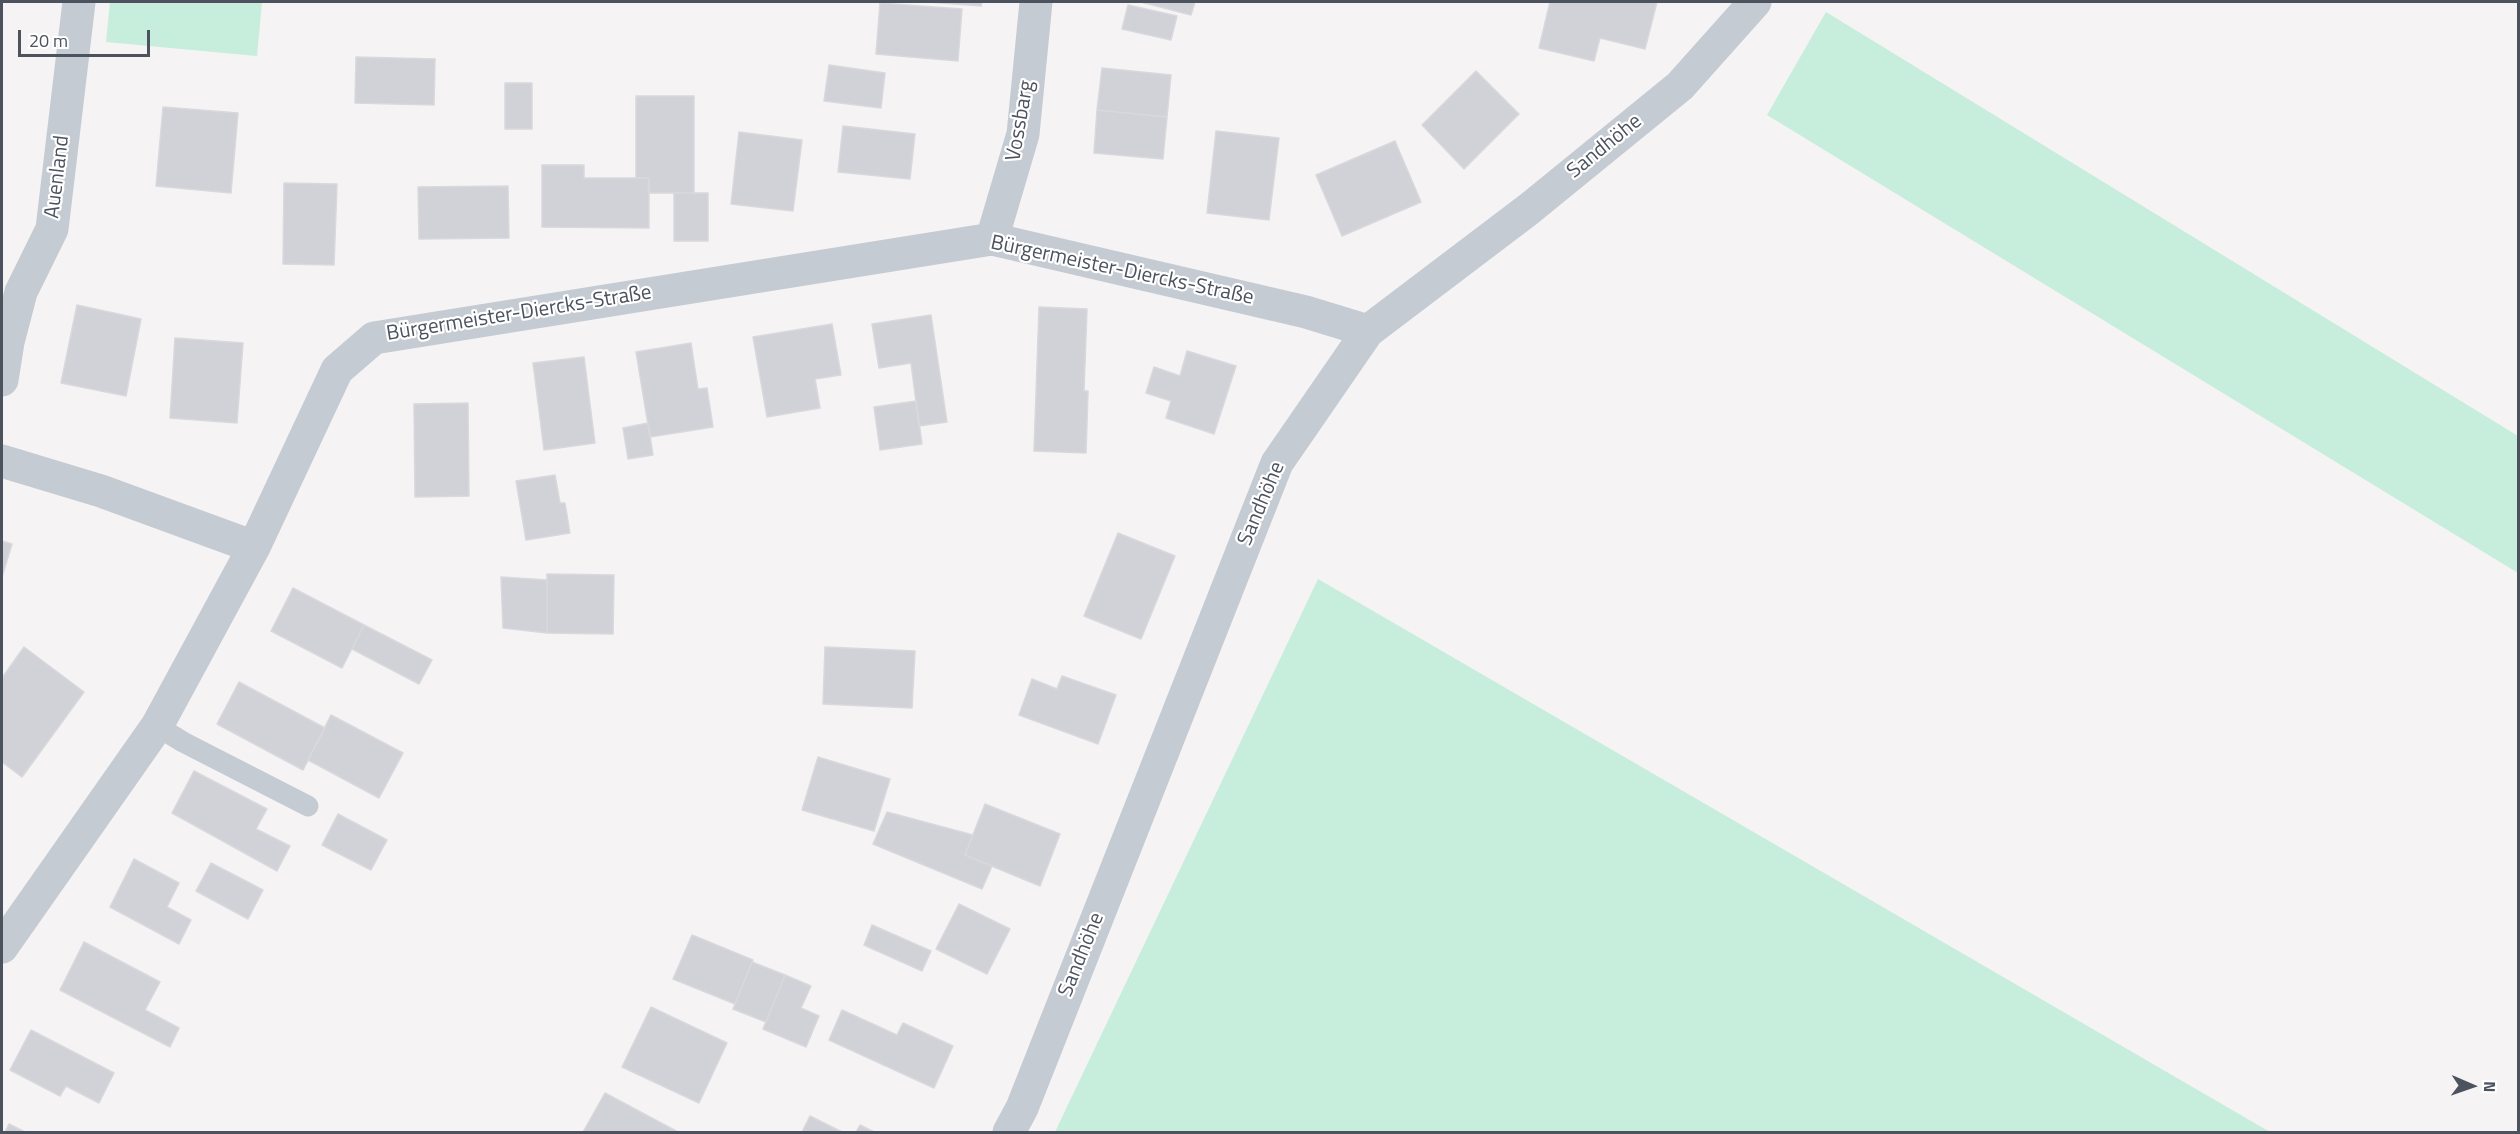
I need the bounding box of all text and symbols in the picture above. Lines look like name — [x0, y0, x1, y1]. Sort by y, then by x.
scale bar — [21, 18, 153, 56]
text: 20 m — [29, 27, 68, 54]
street label: Vossbarg — [1002, 79, 1040, 163]
street label: Sandhöhe — [1563, 109, 1647, 185]
street label: Auenland — [40, 134, 76, 220]
street label: Bürgermeister-Diercks-Straße — [988, 231, 1256, 311]
street label: Bürgermeister-Diercks-Straße — [385, 281, 653, 347]
street label: Sandhöhe — [1233, 458, 1291, 550]
street label: Sandhöhe — [1054, 909, 1110, 1001]
north arrow — [2442, 1056, 2502, 1116]
text: N — [2478, 1081, 2502, 1093]

